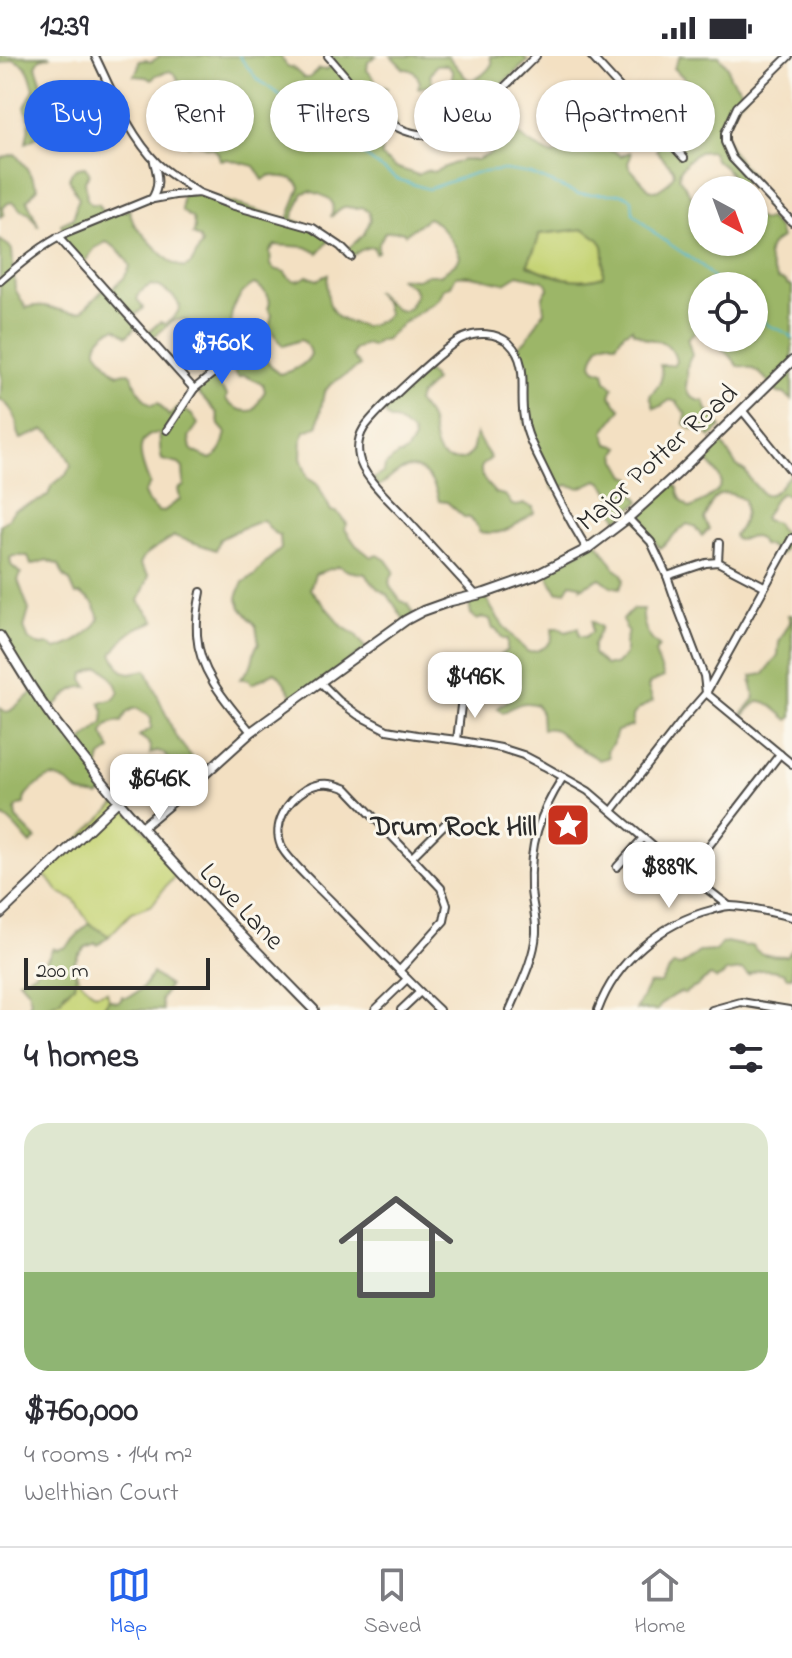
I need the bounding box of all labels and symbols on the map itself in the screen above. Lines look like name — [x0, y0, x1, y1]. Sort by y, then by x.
north arrow — [688, 176, 768, 256]
pin: $760K — [166, 318, 278, 386]
street label: Major Potter Road — [568, 375, 748, 542]
pin: $496K — [419, 652, 531, 720]
pin: $646K — [103, 754, 215, 822]
place icon: Drum Rock Hill — [544, 801, 592, 849]
place label: Drum Rock Hill — [369, 808, 537, 849]
pin: $889K — [613, 842, 725, 910]
street label: Love Lane — [188, 854, 293, 961]
scale bar — [24, 954, 210, 990]

